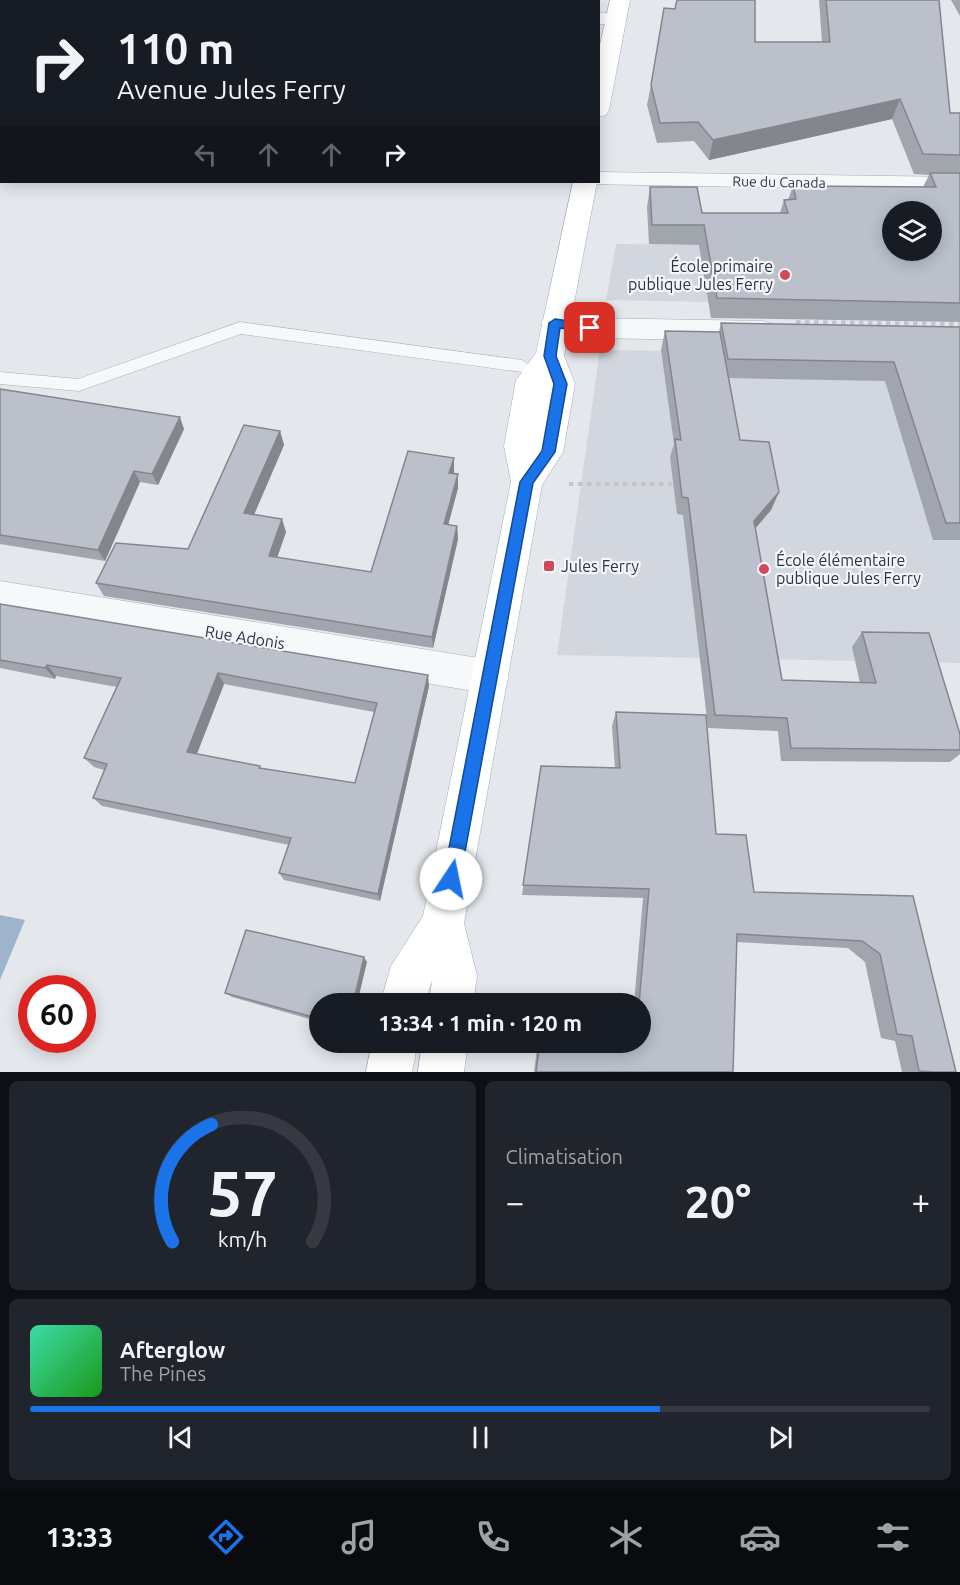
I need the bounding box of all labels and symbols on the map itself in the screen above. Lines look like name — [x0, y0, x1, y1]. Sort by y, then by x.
street label: Rue du Canada — [732, 173, 826, 191]
place label: École primaire publique Jules Ferry — [628, 255, 773, 293]
marker: École primaire publique Jules Ferry — [778, 268, 792, 282]
pin — [564, 302, 615, 353]
place label: École élémentaire publique Jules Ferry — [776, 549, 921, 587]
place label: Jules Ferry — [561, 557, 639, 575]
marker: Jules Ferry — [542, 559, 556, 573]
marker: École élémentaire publique Jules Ferry — [757, 562, 771, 576]
street label: Rue Adonis — [204, 622, 286, 652]
position arrow — [419, 847, 483, 911]
speed limit sign: 60 — [18, 975, 96, 1053]

